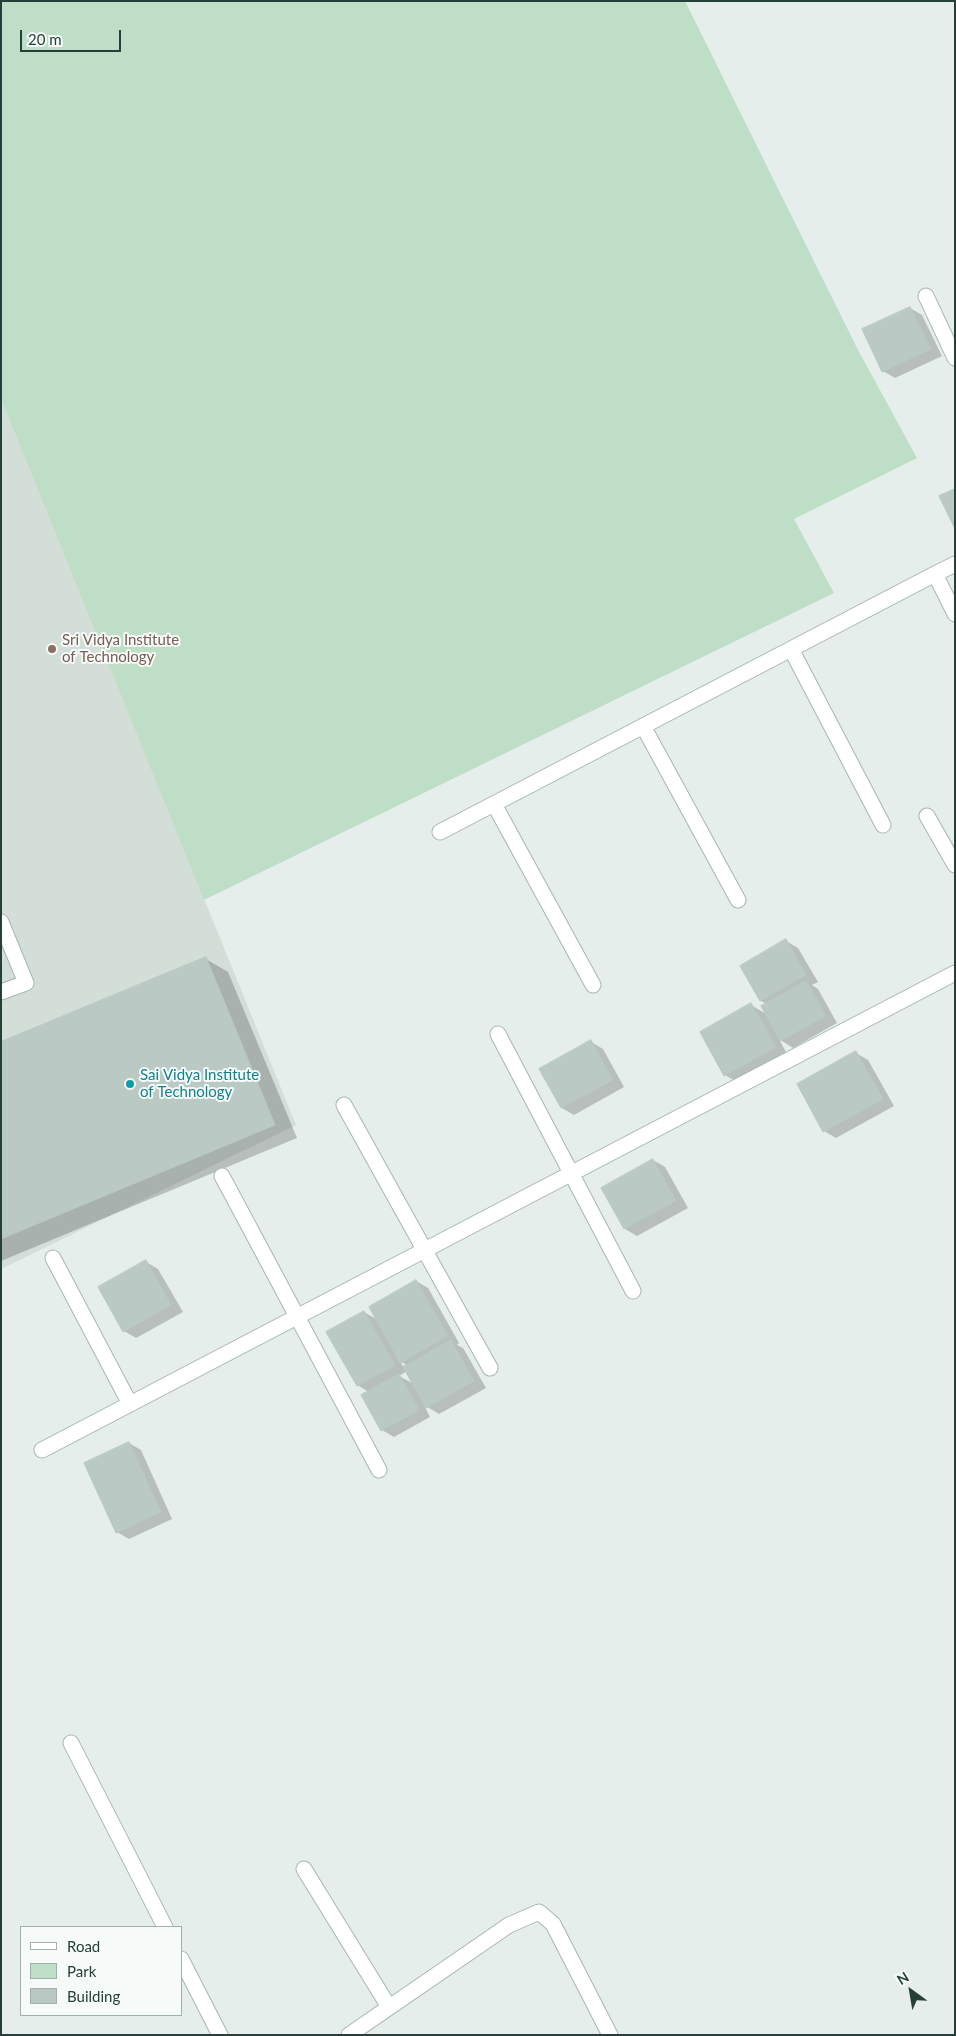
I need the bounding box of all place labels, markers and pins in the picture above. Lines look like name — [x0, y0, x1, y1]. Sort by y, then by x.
place label: Sri Vidya Institute of Technology — [62, 631, 179, 666]
marker: Sri Vidya Institute of Technology — [46, 643, 58, 655]
place label: Sai Vidya Institute of Technology — [140, 1066, 259, 1101]
marker: Sai Vidya Institute of Technology — [124, 1078, 136, 1090]

